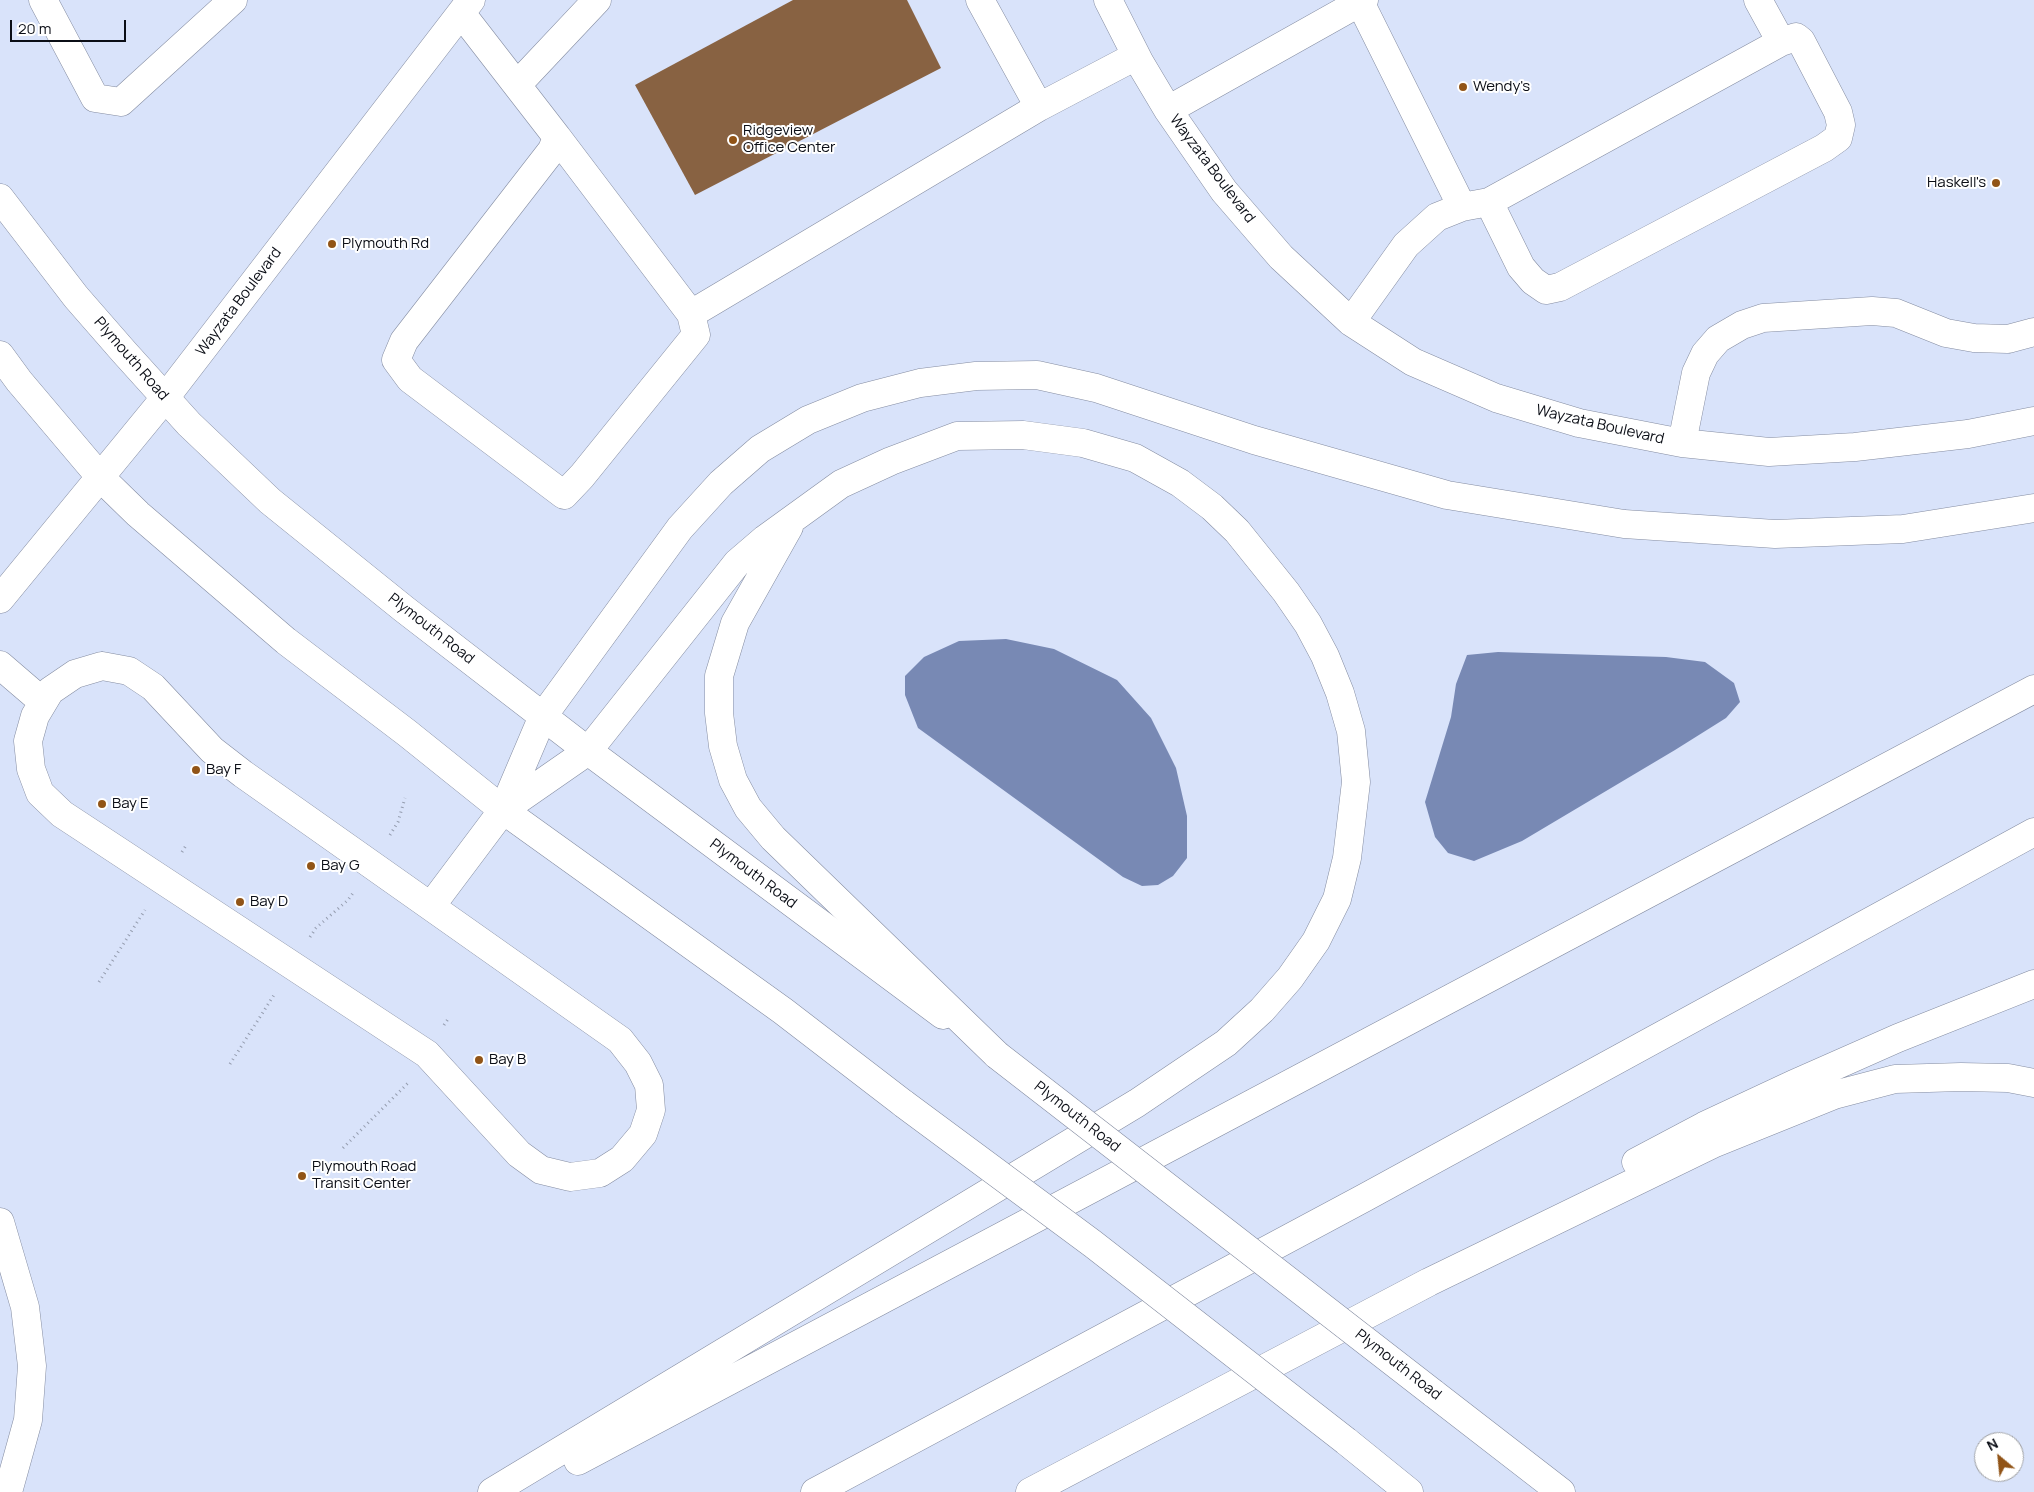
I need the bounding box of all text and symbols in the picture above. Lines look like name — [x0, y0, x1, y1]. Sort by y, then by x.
scale bar — [12, 10, 129, 42]
text: 20 m — [18, 18, 51, 39]
place label: Wendy's — [1473, 78, 1530, 96]
marker: Wendy's — [1457, 81, 1469, 93]
street label: Wayzata Boulevard — [1165, 111, 1259, 227]
place label: Ridgeview Office Center — [743, 122, 835, 157]
marker: Ridgeview Office Center — [727, 134, 739, 146]
place label: Haskell's — [1927, 174, 1986, 192]
marker: Haskell's — [1990, 177, 2002, 189]
place label: Plymouth Rd — [342, 235, 429, 253]
marker: Plymouth Rd — [326, 238, 338, 250]
street label: Wayzata Boulevard — [192, 244, 286, 360]
street label: Plymouth Road — [90, 314, 172, 404]
street label: Wayzata Boulevard — [1534, 402, 1666, 448]
street label: Plymouth Road — [384, 590, 478, 668]
place label: Bay F — [206, 761, 242, 779]
marker: Bay F — [190, 764, 202, 776]
place label: Bay E — [112, 795, 149, 813]
marker: Bay E — [96, 798, 108, 810]
street label: Plymouth Road — [706, 835, 800, 913]
place label: Bay G — [321, 857, 360, 875]
marker: Bay G — [305, 860, 317, 872]
place label: Bay D — [250, 893, 288, 911]
marker: Bay D — [234, 896, 246, 908]
place label: Bay B — [489, 1051, 526, 1069]
marker: Bay B — [473, 1054, 485, 1066]
street label: Plymouth Road — [1030, 1078, 1124, 1156]
place label: Plymouth Road Transit Center — [312, 1158, 416, 1193]
marker: Plymouth Road Transit Center — [296, 1170, 308, 1182]
street label: Plymouth Road — [1351, 1326, 1445, 1404]
north arrow — [1974, 1432, 2024, 1482]
text: N — [1983, 1433, 2001, 1455]

